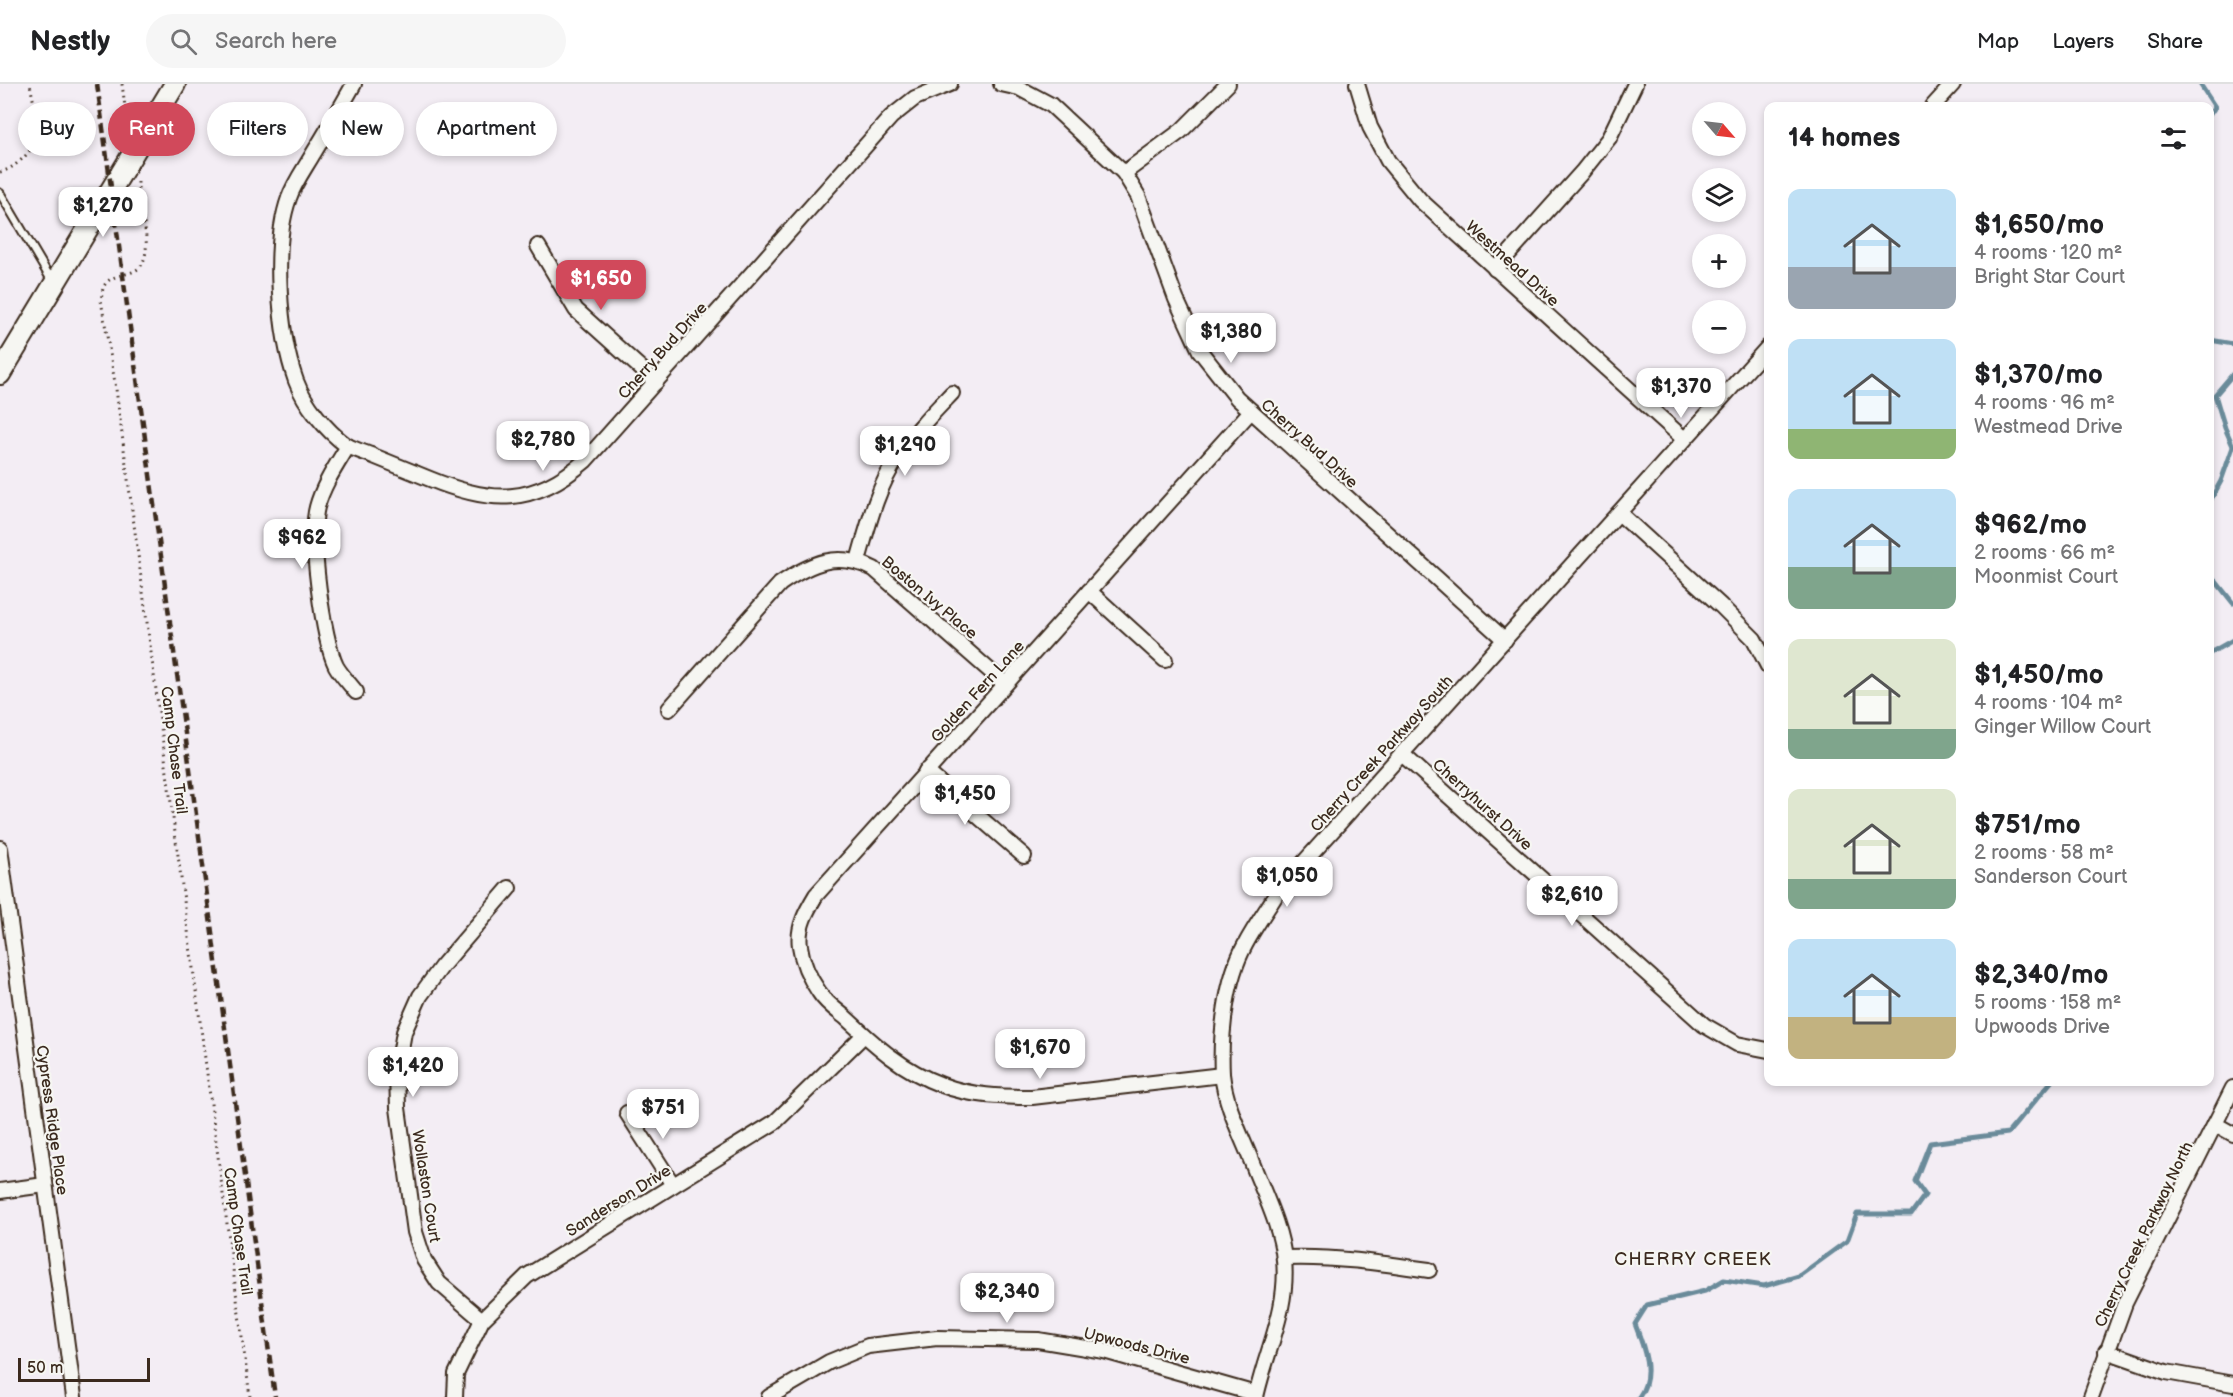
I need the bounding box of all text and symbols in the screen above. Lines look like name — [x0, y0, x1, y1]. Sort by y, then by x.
search box — [146, 14, 566, 68]
text: Nestly — [30, 25, 110, 58]
icon: search — [167, 25, 200, 58]
text: Search here — [215, 28, 337, 55]
text: Map — [1977, 29, 2019, 54]
text: Layers — [2052, 29, 2114, 54]
text: Share — [2147, 29, 2203, 54]
chip: Buy — [18, 102, 96, 156]
chip: Rent — [108, 102, 195, 156]
chip: Filters — [207, 102, 308, 156]
chip: New — [320, 102, 404, 156]
chip: Apartment — [416, 102, 557, 156]
north arrow — [1692, 102, 1746, 156]
map controls — [1692, 102, 1746, 354]
icon: filters — [2157, 122, 2190, 155]
text: 14 homes — [1788, 123, 1900, 154]
button: layers — [1692, 168, 1746, 222]
pin: $1,270 — [54, 187, 152, 238]
text: $1,270 — [73, 194, 134, 218]
text: $1,650/mo — [1974, 210, 2104, 241]
icon: home — [1836, 213, 1908, 285]
street label: Westmead Drive — [1461, 217, 1563, 311]
button: + — [1692, 234, 1746, 288]
text: 4 rooms · 120 m² — [1974, 241, 2123, 265]
pin: $1,650 — [552, 260, 650, 311]
text: Bright Star Court — [1974, 265, 2125, 289]
text: $1,650 — [570, 267, 632, 291]
street label: Cherry Bud Drive — [615, 298, 712, 403]
button: − — [1692, 300, 1746, 354]
pin: $1,380 — [1182, 313, 1280, 364]
text: $1,380 — [1200, 320, 1262, 344]
text: $1,370/mo — [1974, 360, 2103, 391]
icon: home — [1836, 363, 1908, 435]
pin: $1,370 — [1632, 368, 1730, 419]
text: $1,370 — [1650, 375, 1712, 399]
text: 4 rooms · 96 m² — [1974, 391, 2115, 415]
street label: Cherry Bud Drive — [1257, 396, 1362, 493]
text: Westmead Drive — [1974, 415, 2123, 439]
pin: $2,780 — [494, 421, 592, 472]
pin: $1,290 — [856, 426, 954, 477]
text: $2,780 — [510, 428, 576, 452]
text: $1,290 — [874, 433, 936, 457]
text: $962/mo — [1974, 510, 2087, 541]
icon: home — [1836, 513, 1908, 585]
pin: $962 — [266, 519, 338, 570]
text: $962 — [278, 526, 327, 550]
text: 2 rooms · 66 m² — [1974, 541, 2115, 565]
street label: Boston Ivy Place — [877, 553, 981, 644]
text: Moonmist Court — [1974, 565, 2118, 589]
street label: Golden Fern Lane — [927, 637, 1029, 747]
text: $1,450/mo — [1974, 660, 2104, 691]
icon: home — [1836, 663, 1908, 735]
street label: Cherry Creek Parkway South — [1307, 672, 1457, 836]
street label: Camp Chase Trail — [156, 685, 191, 815]
text: 4 rooms · 104 m² — [1974, 691, 2123, 715]
text: Ginger Willow Court — [1974, 715, 2151, 739]
street label: Cherryhurst Drive — [1428, 755, 1536, 855]
pin: $1,450 — [916, 775, 1014, 826]
text: $1,450 — [934, 782, 996, 806]
text: $751/mo — [1974, 810, 2081, 841]
icon: home — [1836, 813, 1908, 885]
text: 2 rooms · 58 m² — [1974, 841, 2114, 865]
pin: $1,050 — [1238, 857, 1336, 908]
text: $1,050 — [1256, 864, 1318, 888]
text: Sanderson Court — [1974, 865, 2127, 889]
pin: $2,610 — [1523, 876, 1621, 927]
text: $2,610 — [1541, 883, 1603, 907]
text: $2,340/mo — [1974, 960, 2108, 991]
icon: home — [1836, 963, 1908, 1035]
text: 5 rooms · 158 m² — [1974, 991, 2121, 1015]
text: Upwoods Drive — [1974, 1015, 2110, 1039]
pin: $1,670 — [991, 1029, 1089, 1080]
text: $1,670 — [1009, 1036, 1071, 1060]
street label: Cypress Ridge Place — [32, 1044, 71, 1197]
pin: $1,420 — [364, 1047, 462, 1098]
text: $1,420 — [382, 1054, 444, 1078]
pin: $751 — [627, 1089, 699, 1140]
text: $751 — [641, 1096, 685, 1120]
street label: Wollaston Court — [407, 1129, 444, 1244]
street label: Cherry Creek Parkway North — [2091, 1139, 2198, 1330]
street label: Sanderson Drive — [563, 1161, 675, 1241]
street label: Camp Chase Trail — [219, 1166, 256, 1296]
district label: CHERRY CREEK — [1614, 1249, 1772, 1270]
pin: $2,340 — [958, 1273, 1056, 1324]
text: $2,340 — [974, 1280, 1040, 1304]
street label: Upwoods Drive — [1082, 1324, 1192, 1369]
scale bar — [18, 1355, 150, 1382]
text: 50 m — [27, 1359, 63, 1378]

